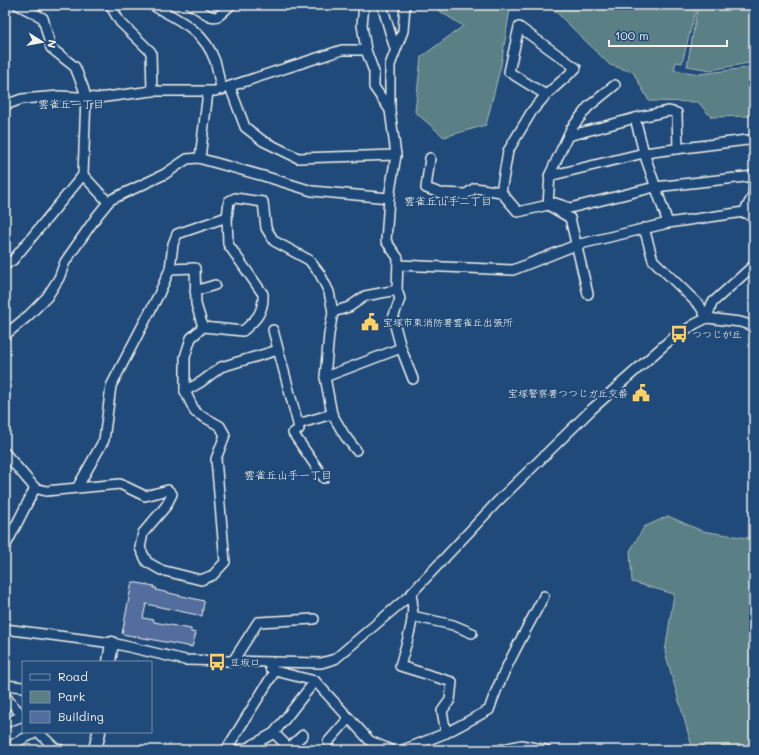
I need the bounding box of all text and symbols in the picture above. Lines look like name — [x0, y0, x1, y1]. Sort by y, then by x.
north arrow — [22, 22, 62, 62]
scale bar — [609, 22, 727, 48]
text: 100 m — [615, 27, 649, 43]
text: N — [44, 38, 60, 50]
district label: 雲雀丘一丁目 — [38, 96, 104, 111]
district label: 雲雀丘山手二丁目 — [404, 193, 492, 208]
public building icon: 宝塚市東消防署雲雀丘出張所 — [360, 312, 380, 332]
place label: 宝塚市東消防署雲雀丘出張所 — [383, 315, 513, 329]
bus stop icon: つつじが丘 — [669, 324, 689, 344]
place label: つつじが丘 — [692, 327, 742, 341]
public building icon: 宝塚警察署つつじガ丘交番 — [631, 383, 651, 403]
place label: 宝塚警察署つつじガ丘交番 — [508, 386, 628, 400]
district label: 雲雀丘山手一丁目 — [244, 467, 332, 482]
bus stop icon: 豆坂口 — [207, 652, 227, 672]
place label: 豆坂口 — [230, 655, 260, 669]
legend — [22, 661, 152, 733]
text: Road — [58, 668, 88, 684]
text: Park — [58, 688, 85, 704]
text: Building — [58, 708, 104, 724]

